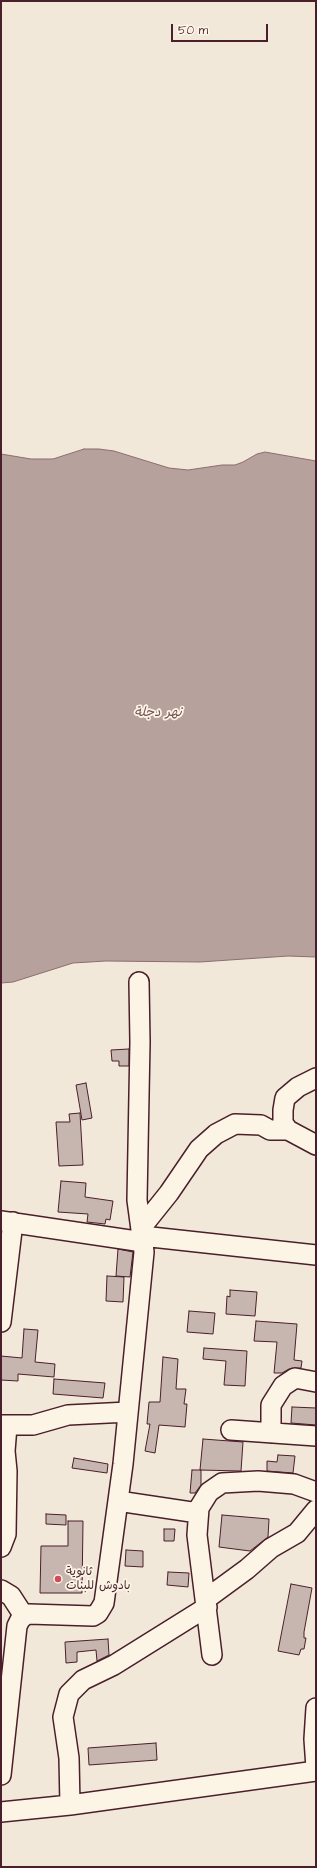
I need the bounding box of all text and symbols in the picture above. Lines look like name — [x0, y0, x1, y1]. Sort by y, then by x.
scale bar — [173, 16, 270, 42]
text: 50 m — [178, 22, 208, 39]
water label: نهر دجلة — [134, 705, 182, 721]
place label: ثانوية بادوش للبنات — [66, 1565, 131, 1593]
marker: ثانوية بادوش للبنات — [53, 1574, 63, 1584]

